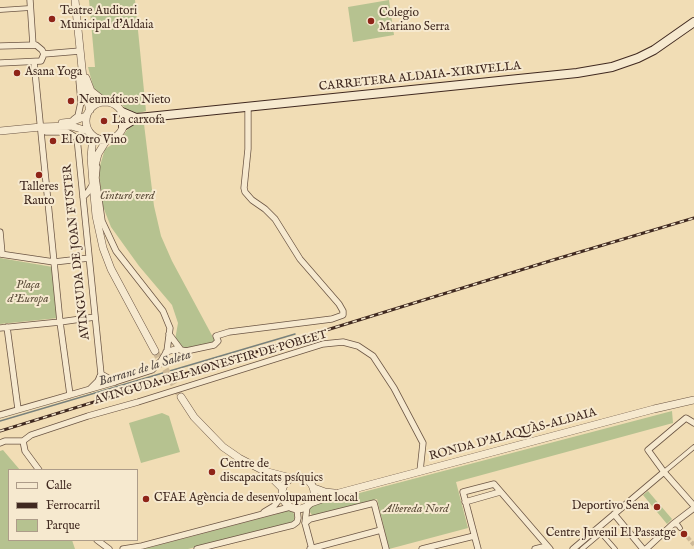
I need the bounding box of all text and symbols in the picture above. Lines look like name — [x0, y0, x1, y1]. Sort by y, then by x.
place label: Teatre Auditori Municipal d'Aldaia — [60, 5, 153, 33]
place label: Colegio Mariano Serra — [379, 7, 449, 35]
marker: Teatre Auditori Municipal d'Aldaia — [47, 14, 57, 24]
marker: Colegio Mariano Serra — [366, 16, 376, 26]
street label: CARRETERA ALDAIA-XIRIVELLA — [318, 59, 522, 95]
place label: Asana Yoga — [25, 66, 82, 80]
marker: Asana Yoga — [12, 68, 22, 78]
place label: Neumáticos Nieto — [79, 94, 170, 108]
marker: Neumáticos Nieto — [66, 96, 76, 106]
place label: La carxofa — [112, 114, 165, 128]
marker: La carxofa — [99, 116, 109, 126]
place label: El Otro Vino — [61, 134, 127, 148]
marker: El Otro Vino — [48, 136, 58, 146]
street label: AVINGUDA DE JOAN FUSTER — [61, 163, 93, 341]
marker: Talleres Rauto — [34, 170, 44, 180]
place label: Talleres Rauto — [19, 181, 59, 209]
park label: Cinturó verd — [100, 190, 154, 204]
park label: Plaça d'Europa — [8, 279, 48, 307]
street label: AVINGUDA DEL MONESTIR DE POBLET — [93, 328, 329, 408]
water label: Barranc de la Saleta — [97, 348, 193, 390]
street label: RONDA D'ALAQUÀS-ALDAIA — [428, 406, 598, 464]
place label: Centre de discapacitats psíquics — [220, 458, 323, 486]
marker: Centre de discapacitats psíquics — [207, 467, 217, 477]
legend — [8, 469, 138, 541]
text: Calle — [46, 478, 72, 493]
place label: CFAE Agència de desenvolupament local — [154, 492, 358, 506]
marker: CFAE Agència de desenvolupament local — [141, 494, 151, 504]
text: Ferrocarril — [46, 498, 100, 513]
place label: Deportivo Sena — [572, 500, 649, 514]
marker: Deportivo Sena — [652, 502, 662, 512]
park label: Albereda Nord — [383, 503, 449, 517]
text: Parque — [46, 518, 80, 533]
place label: Centre Juvenil El Passatge — [546, 527, 676, 541]
marker: Centre Juvenil El Passatge — [679, 529, 689, 539]

